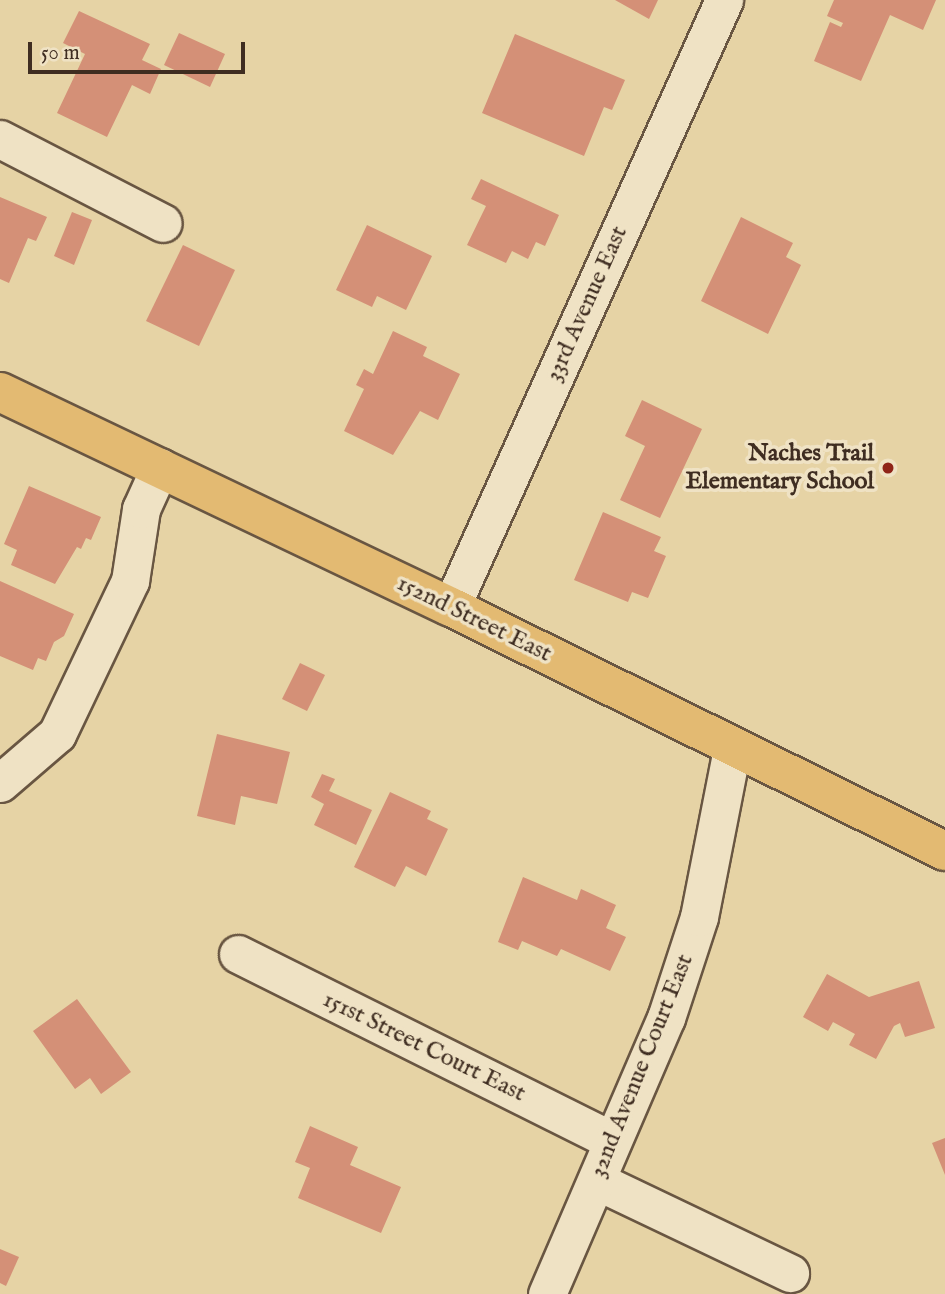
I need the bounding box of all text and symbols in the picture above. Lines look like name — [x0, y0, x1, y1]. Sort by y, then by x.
scale bar — [32, 28, 248, 72]
text: 50 m — [41, 40, 80, 67]
street label: 33rd Avenue East — [540, 222, 634, 386]
place label: Naches Trail Elementary School — [686, 440, 874, 496]
marker: Naches Trail Elementary School — [880, 460, 896, 476]
street label: 152nd Street East — [392, 569, 556, 669]
street label: 32nd Avenue Court East — [584, 950, 700, 1182]
street label: 151st Street Court East — [318, 985, 530, 1109]

